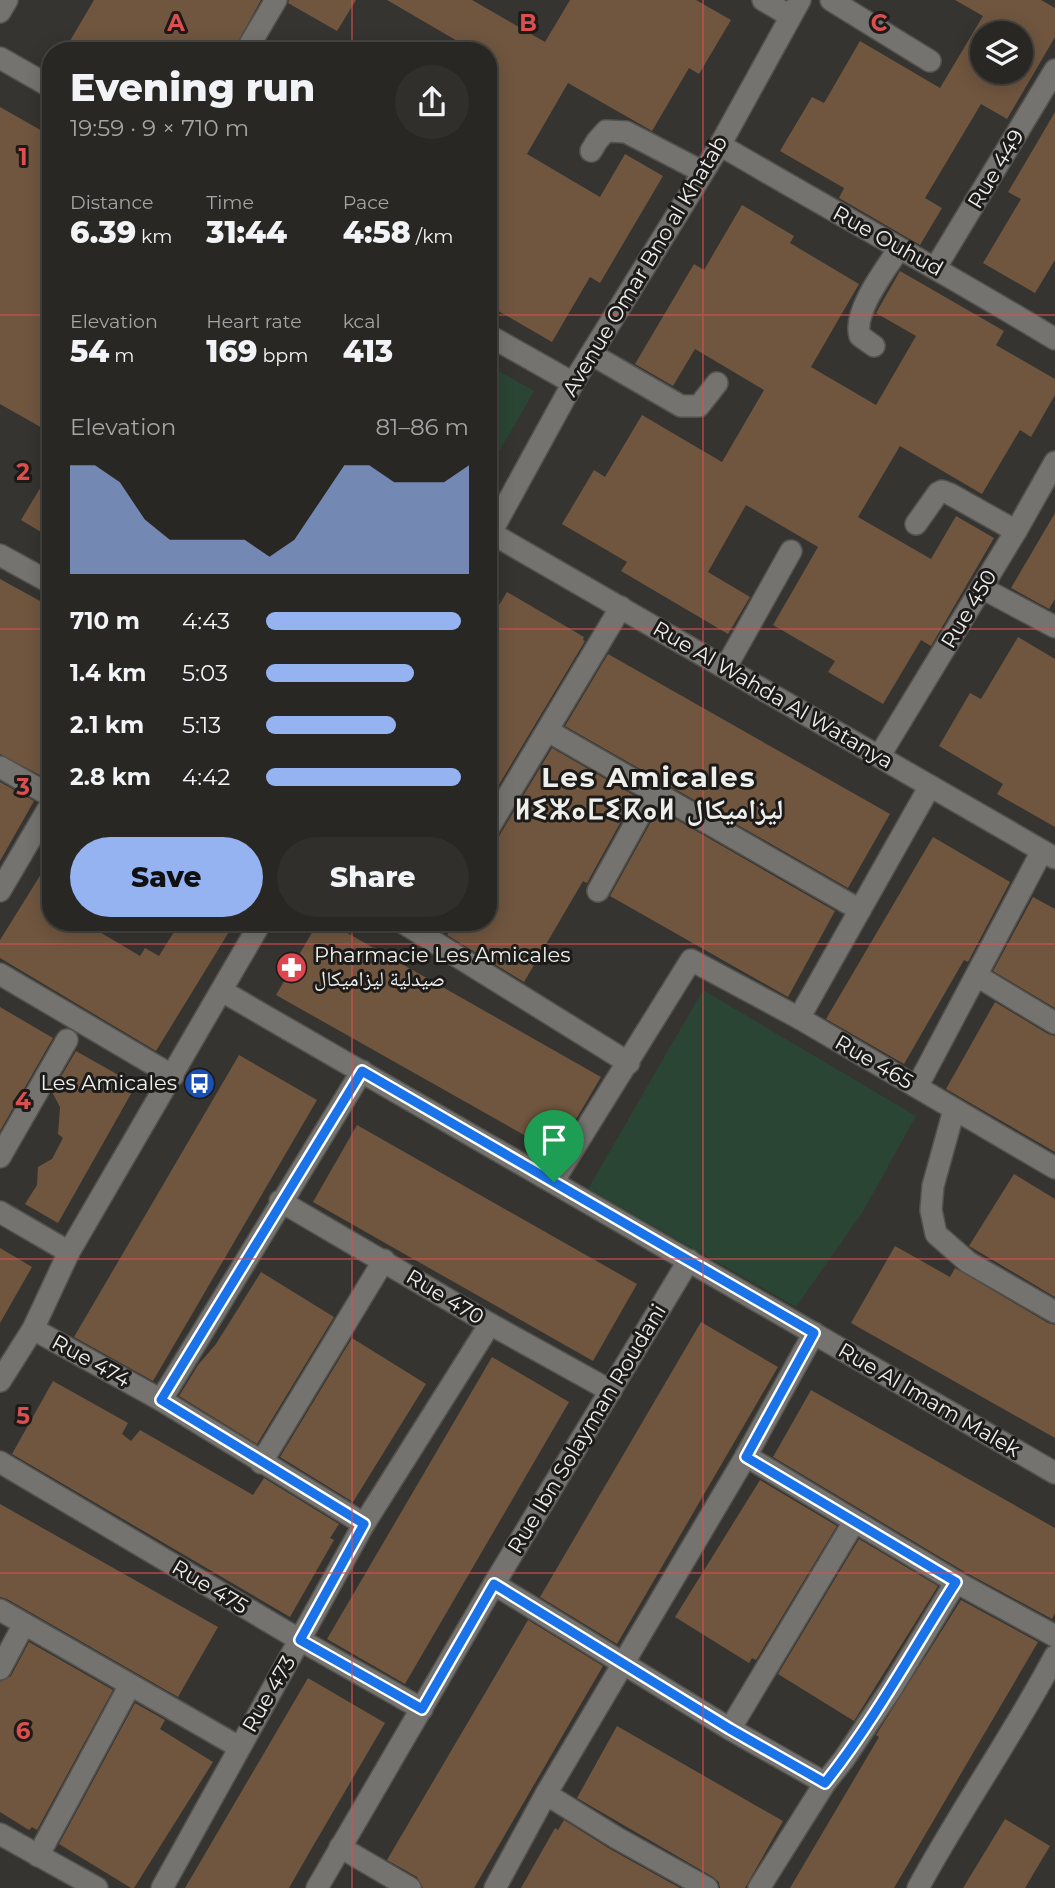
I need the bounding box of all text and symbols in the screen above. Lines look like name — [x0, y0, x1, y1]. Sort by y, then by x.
text: A — [166, 9, 185, 37]
text: B — [519, 9, 537, 37]
text: C — [871, 9, 888, 37]
map controls — [970, 21, 1033, 84]
button: layers — [970, 21, 1033, 84]
text: Evening run — [70, 64, 315, 111]
button: share — [395, 65, 469, 139]
text: 19:59 · 9 × 710 m — [70, 114, 249, 142]
street label: Rue 449 — [962, 125, 1029, 213]
street label: Avenue Omar Bno al Khatab — [557, 131, 732, 401]
text: 1 — [18, 143, 28, 171]
text: Distance — [70, 191, 153, 214]
text: Time — [206, 191, 254, 214]
text: Pace — [343, 191, 389, 214]
street label: Rue Ouhud — [829, 200, 948, 281]
text: 6.39 — [70, 214, 136, 251]
text: 31:44 — [206, 214, 287, 251]
text: 4:58 — [343, 214, 411, 251]
text: km — [136, 225, 172, 248]
text: /km — [411, 225, 454, 248]
text: Elevation — [70, 310, 158, 333]
text: Heart rate — [206, 310, 302, 333]
text: kcal — [343, 310, 381, 333]
text: 54 — [70, 333, 109, 370]
text: 169 — [206, 333, 257, 370]
text: 413 — [343, 333, 393, 370]
text: m — [109, 344, 134, 367]
text: bpm — [257, 344, 308, 367]
text: Elevation — [70, 413, 176, 441]
text: 81–86 m — [375, 413, 469, 441]
text: 2 — [16, 458, 30, 486]
street label: Rue 450 — [935, 565, 1002, 653]
text: 710 m — [70, 607, 140, 635]
text: 4:43 — [182, 607, 230, 635]
street label: Rue Al Wahda Al Watanya — [649, 615, 898, 774]
text: 1.4 km — [70, 659, 147, 687]
text: 5:03 — [182, 659, 228, 687]
text: 2.1 km — [70, 711, 144, 739]
text: 5:13 — [182, 711, 221, 739]
district label: Les Amicales ⵍⵉⵣⴰⵎⵉⴽⴰⵍ ليزاميكال — [515, 760, 783, 826]
text: 2.8 km — [70, 763, 151, 791]
text: 4:42 — [182, 763, 230, 791]
text: 3 — [15, 773, 30, 801]
button: Save — [70, 837, 263, 917]
button: Share — [277, 837, 469, 917]
place label: Pharmacie Les Amicales صيدلية ليزاميكال — [314, 942, 571, 991]
pharmacy icon: Pharmacie Les Amicales صيدلية ليزاميكال — [274, 950, 308, 984]
street label: Rue 465 — [831, 1029, 918, 1094]
bus stop icon: Les Amicales — [183, 1066, 217, 1100]
place label: Les Amicales — [41, 1070, 177, 1095]
text: 4 — [15, 1087, 31, 1115]
pin — [524, 1110, 584, 1182]
icon: arrive — [535, 1121, 573, 1159]
street label: Rue 470 — [402, 1264, 489, 1329]
street label: Rue Ibn Solayman Roudani — [502, 1300, 671, 1558]
street label: Rue 474 — [48, 1329, 135, 1392]
street label: Rue Al Imam Malek — [834, 1337, 1025, 1462]
text: 5 — [16, 1402, 30, 1430]
street label: Rue 475 — [168, 1554, 253, 1619]
street label: Rue 473 — [237, 1651, 300, 1737]
text: 6 — [16, 1717, 31, 1745]

